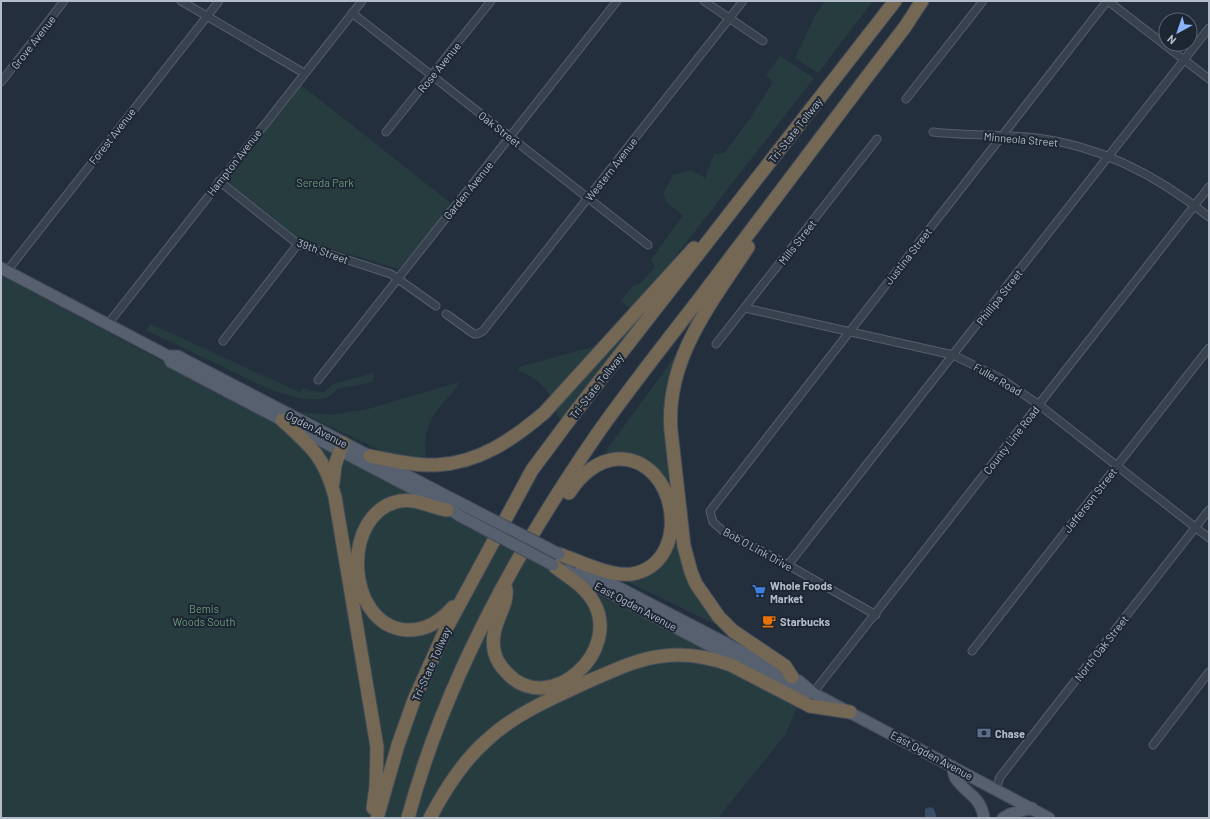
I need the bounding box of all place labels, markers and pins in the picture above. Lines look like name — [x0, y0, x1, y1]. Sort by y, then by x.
place label: Whole Foods Market — [770, 579, 833, 605]
supermarket icon: Whole Foods Market — [751, 583, 767, 599]
cafe icon: Starbucks — [761, 613, 777, 629]
place label: Starbucks — [780, 615, 831, 628]
bank icon: Chase — [976, 725, 992, 741]
place label: Chase — [995, 727, 1025, 740]

